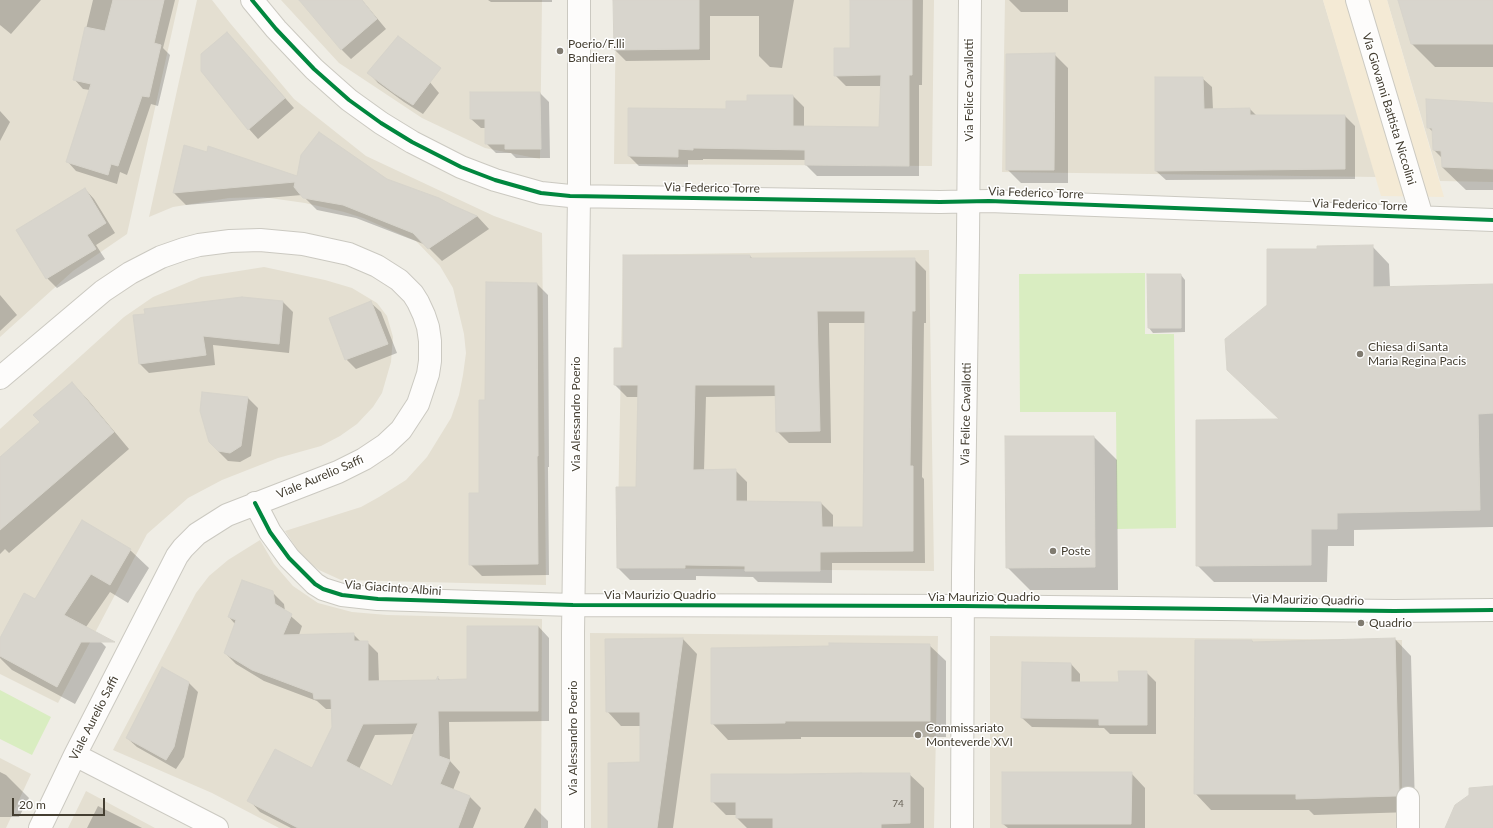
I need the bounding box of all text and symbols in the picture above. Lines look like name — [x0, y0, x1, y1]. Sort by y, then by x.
street label: Via Giovanni Battista Niccolini — [1359, 31, 1419, 187]
place label: Poerio/F.lli Bandiera — [568, 37, 625, 65]
street label: Via Felice Cavallotti — [962, 39, 976, 141]
marker: Poerio/F.lli Bandiera — [555, 46, 565, 56]
street label: Via Federico Torre — [664, 180, 760, 196]
street label: Via Federico Torre — [988, 184, 1084, 202]
street label: Via Federico Torre — [1312, 196, 1408, 214]
place label: Chiesa di Santa Maria Regina Pacis — [1368, 340, 1466, 368]
marker: Chiesa di Santa Maria Regina Pacis — [1355, 349, 1365, 359]
street label: Via Alessandro Poerio — [569, 356, 583, 472]
street label: Via Felice Cavallotti — [958, 362, 974, 466]
street label: Viale Aurelio Saffi — [274, 452, 366, 502]
place label: Poste — [1061, 544, 1090, 558]
marker: Poste — [1048, 546, 1058, 556]
street label: Via Giacinto Albini — [344, 577, 442, 599]
street label: Via Maurizio Quadrio — [604, 588, 716, 602]
street label: Via Maurizio Quadrio — [928, 590, 1040, 604]
street label: Via Maurizio Quadrio — [1252, 592, 1364, 608]
place label: Quadrio — [1369, 616, 1412, 630]
marker: Quadrio — [1356, 618, 1366, 628]
street label: Viale Aurelio Saffi — [67, 673, 121, 763]
street label: Via Alessandro Poerio — [566, 680, 580, 796]
place label: Commissariato Monteverde XVI — [926, 721, 1013, 749]
marker: Commissariato Monteverde XVI — [913, 730, 923, 740]
scale bar — [14, 790, 107, 816]
text: 20 m — [19, 797, 46, 812]
house number: 74 — [892, 798, 904, 810]

